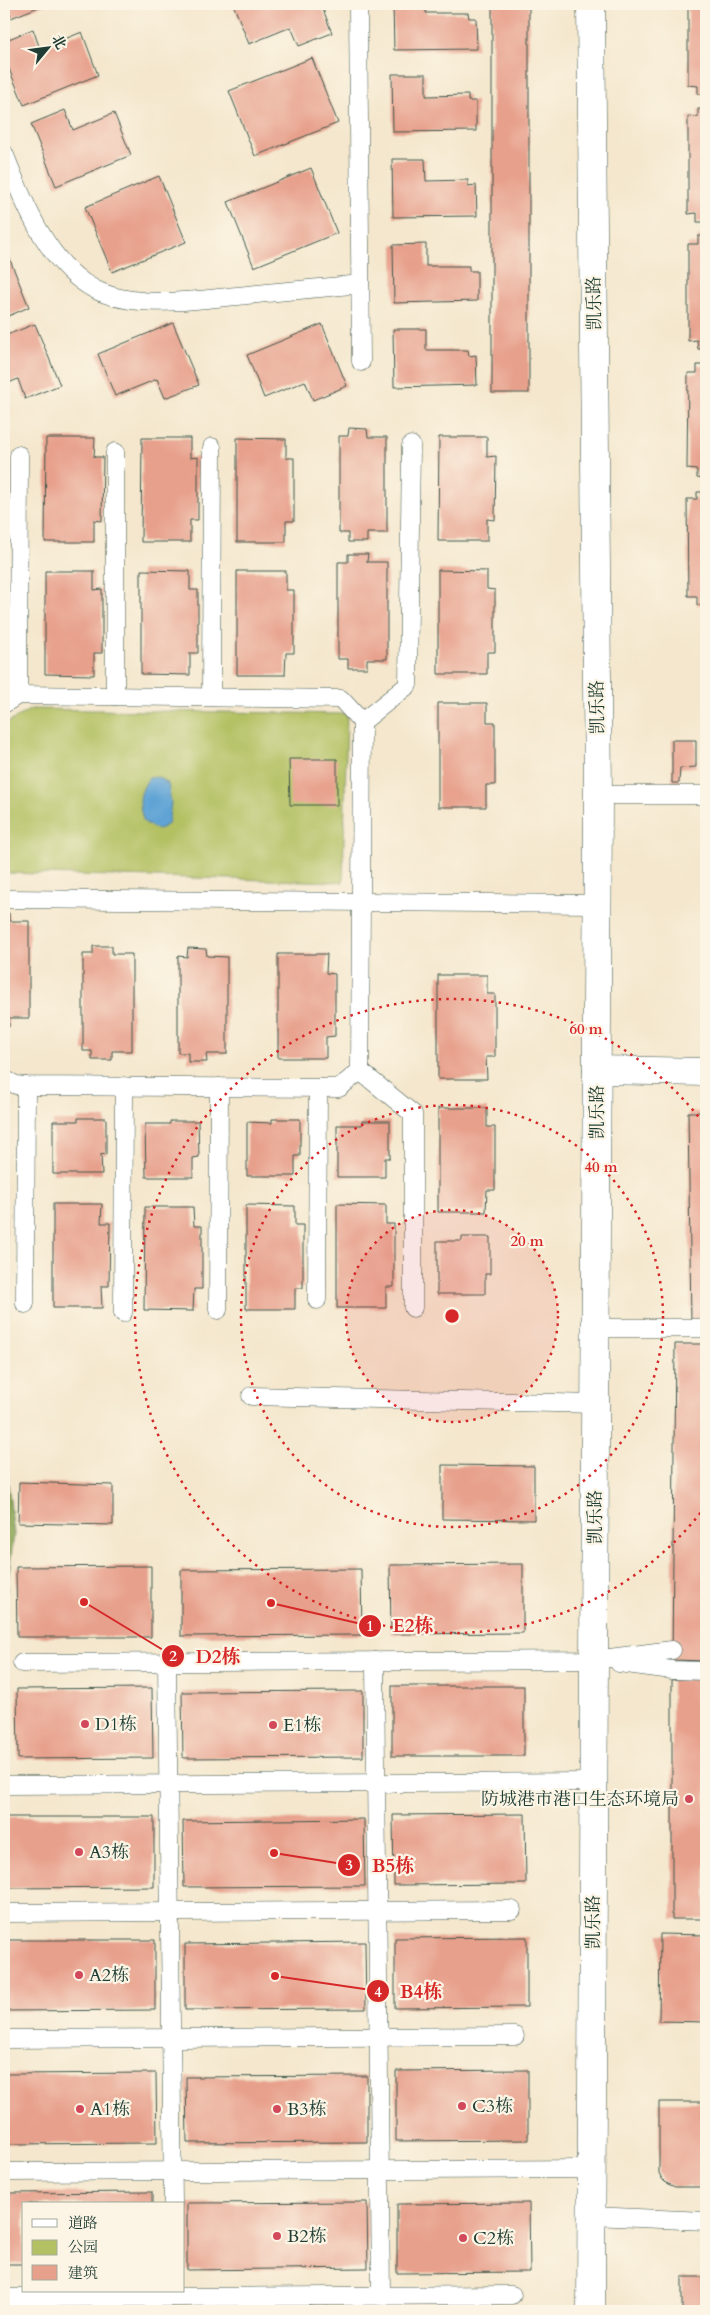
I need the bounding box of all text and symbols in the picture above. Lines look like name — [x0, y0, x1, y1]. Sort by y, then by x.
north arrow — [22, 22, 72, 72]
text: 北 — [47, 31, 71, 53]
street label: 凯乐路 — [582, 276, 607, 330]
street label: 凯乐路 — [585, 680, 610, 734]
text: 60 m — [569, 1019, 603, 1039]
street label: 凯乐路 — [585, 1085, 610, 1139]
text: 40 m — [584, 1157, 618, 1177]
text: 20 m — [510, 1231, 544, 1251]
centre of rings — [443, 1307, 461, 1325]
street label: 凯乐路 — [583, 1490, 608, 1544]
callout: E2栋 — [357, 1609, 443, 1643]
text: E2栋 — [393, 1613, 433, 1639]
text: 1 — [366, 1616, 374, 1636]
callout: D2栋 — [161, 1639, 251, 1673]
text: D2栋 — [195, 1644, 241, 1670]
text: 2 — [169, 1646, 177, 1666]
place label: D1栋 — [95, 1712, 137, 1737]
place label: E1栋 — [283, 1713, 321, 1738]
marker: D1栋 — [79, 1718, 91, 1730]
marker: E1栋 — [267, 1719, 279, 1731]
place label: 防城港市港口生态环境局 — [481, 1787, 679, 1812]
marker: 防城港市港口生态环境局 — [683, 1793, 695, 1805]
place label: A3栋 — [89, 1840, 129, 1865]
marker: A3栋 — [73, 1846, 85, 1858]
callout: B5栋 — [336, 1848, 424, 1882]
text: B5栋 — [372, 1853, 414, 1879]
text: 3 — [345, 1855, 353, 1875]
street label: 凯乐路 — [581, 1895, 606, 1949]
place label: A2栋 — [89, 1963, 129, 1988]
marker: A2栋 — [73, 1969, 85, 1981]
callout: B4栋 — [365, 1974, 453, 2008]
text: B4栋 — [400, 1979, 442, 2005]
text: 4 — [374, 1982, 382, 2002]
place label: C3栋 — [472, 2094, 513, 2119]
place label: A1栋 — [90, 2097, 130, 2122]
place label: B3栋 — [287, 2097, 326, 2122]
marker: C3栋 — [456, 2100, 468, 2112]
marker: A1栋 — [74, 2103, 86, 2115]
marker: B3栋 — [271, 2103, 283, 2115]
legend — [22, 2202, 185, 2292]
text: 道路 — [68, 2213, 98, 2233]
place label: B2栋 — [287, 2224, 326, 2249]
place label: C2栋 — [473, 2226, 514, 2251]
marker: B2栋 — [271, 2230, 283, 2242]
marker: C2栋 — [457, 2232, 469, 2244]
text: 公园 — [68, 2237, 98, 2257]
text: 建筑 — [68, 2263, 98, 2283]

